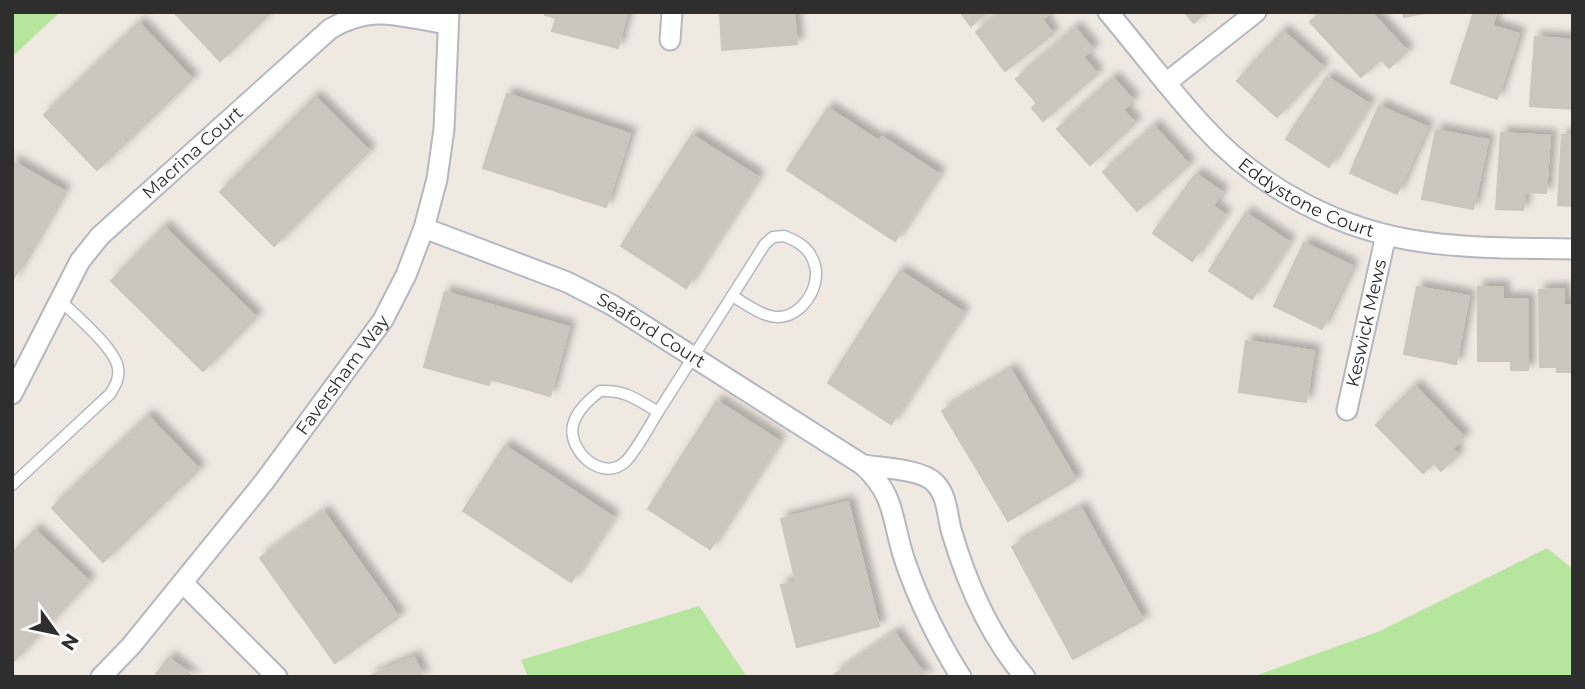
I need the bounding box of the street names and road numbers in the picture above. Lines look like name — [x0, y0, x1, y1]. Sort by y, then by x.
street label: Macrina Court — [138, 102, 248, 204]
street label: Eddystone Court — [1234, 153, 1377, 242]
street label: Keswick Mews — [1341, 257, 1391, 389]
street label: Seaford Court — [593, 288, 710, 373]
street label: Faversham Way — [291, 311, 394, 439]

